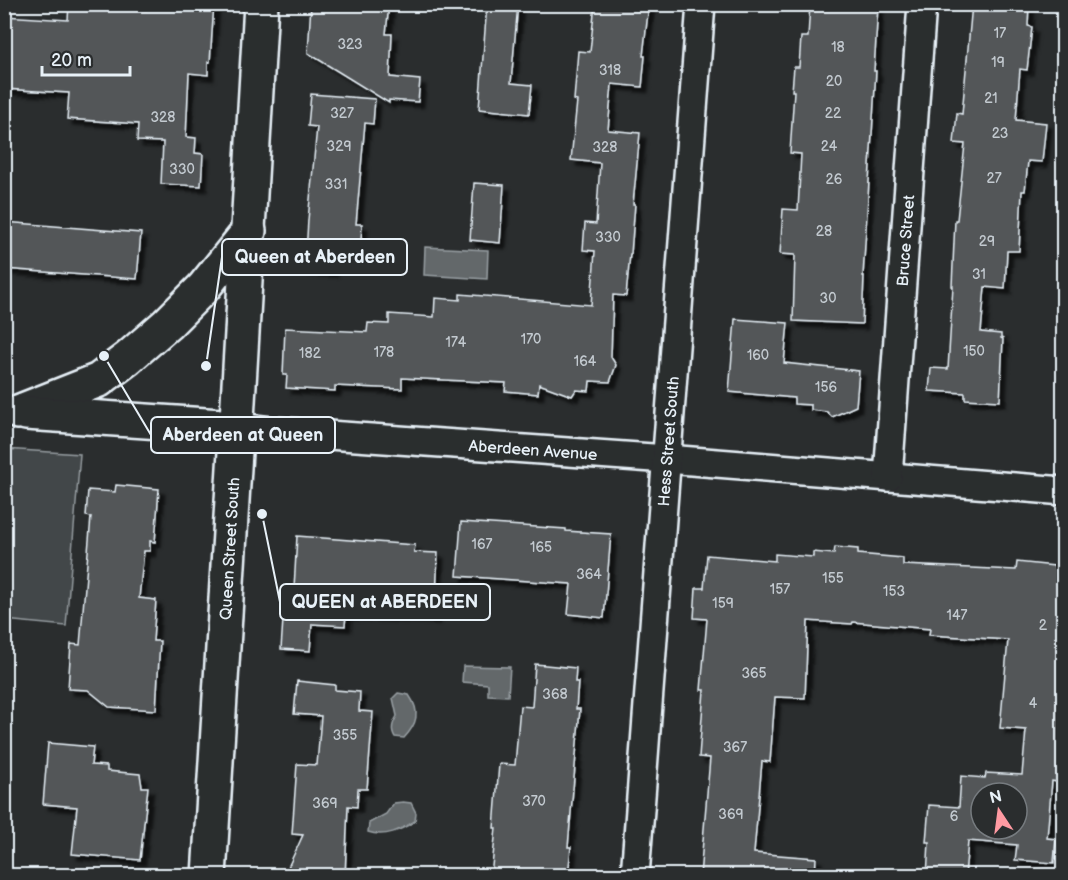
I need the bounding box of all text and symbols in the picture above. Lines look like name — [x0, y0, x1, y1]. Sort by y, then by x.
house number: 17 — [994, 25, 1006, 42]
house number: 323 — [337, 36, 363, 53]
scale bar — [42, 39, 130, 77]
house number: 18 — [831, 39, 845, 56]
text: 20 m — [51, 50, 92, 71]
house number: 19 — [991, 54, 1005, 71]
house number: 318 — [599, 62, 621, 79]
house number: 20 — [826, 73, 842, 90]
house number: 21 — [984, 90, 998, 107]
house number: 327 — [330, 105, 354, 122]
house number: 22 — [825, 105, 842, 122]
house number: 328 — [150, 109, 176, 126]
house number: 23 — [992, 125, 1008, 142]
house number: 329 — [327, 138, 351, 155]
house number: 24 — [821, 138, 838, 155]
house number: 328 — [592, 139, 618, 156]
house number: 330 — [169, 161, 195, 178]
house number: 27 — [986, 170, 1002, 187]
house number: 26 — [826, 171, 843, 188]
house number: 331 — [325, 176, 347, 193]
street label: Bruce Street — [894, 194, 919, 287]
house number: 28 — [816, 223, 832, 240]
house number: 330 — [595, 229, 621, 246]
house number: 29 — [979, 233, 995, 250]
callout: Queen at Aberdeen — [222, 239, 407, 275]
text: Queen at Aberdeen — [235, 247, 395, 268]
house number: 31 — [972, 266, 986, 283]
house number: 30 — [820, 290, 836, 307]
house number: 170 — [521, 331, 541, 348]
house number: 174 — [446, 334, 467, 351]
house number: 150 — [963, 343, 985, 360]
house number: 178 — [374, 344, 394, 361]
house number: 182 — [299, 345, 322, 362]
house number: 160 — [747, 347, 769, 364]
house number: 164 — [574, 353, 597, 370]
street label: Hess Street South — [655, 375, 684, 507]
house number: 156 — [815, 379, 837, 396]
callout: Aberdeen at Queen — [151, 417, 335, 453]
text: Aberdeen at Queen — [162, 425, 323, 446]
street label: Aberdeen Avenue — [468, 437, 599, 465]
street label: Queen Street South — [217, 477, 244, 620]
house number: 167 — [472, 536, 493, 553]
house number: 165 — [530, 539, 552, 556]
house number: 364 — [576, 566, 602, 583]
house number: 155 — [822, 570, 844, 587]
house number: 157 — [770, 581, 790, 598]
house number: 153 — [883, 583, 905, 600]
callout: QUEEN at ABERDEEN — [280, 584, 490, 620]
text: QUEEN at ABERDEEN — [292, 592, 478, 613]
house number: 159 — [712, 595, 734, 612]
house number: 147 — [947, 607, 968, 624]
house number: 2 — [1039, 617, 1048, 634]
house number: 365 — [741, 665, 767, 682]
house number: 368 — [542, 686, 568, 703]
house number: 4 — [1029, 695, 1038, 712]
house number: 355 — [333, 727, 357, 744]
house number: 367 — [723, 739, 747, 756]
north arrow — [969, 781, 1029, 841]
text: N — [988, 787, 1004, 808]
house number: 370 — [522, 793, 546, 810]
house number: 369 — [312, 795, 338, 812]
house number: 369 — [718, 806, 744, 823]
house number: 6 — [950, 808, 959, 825]

